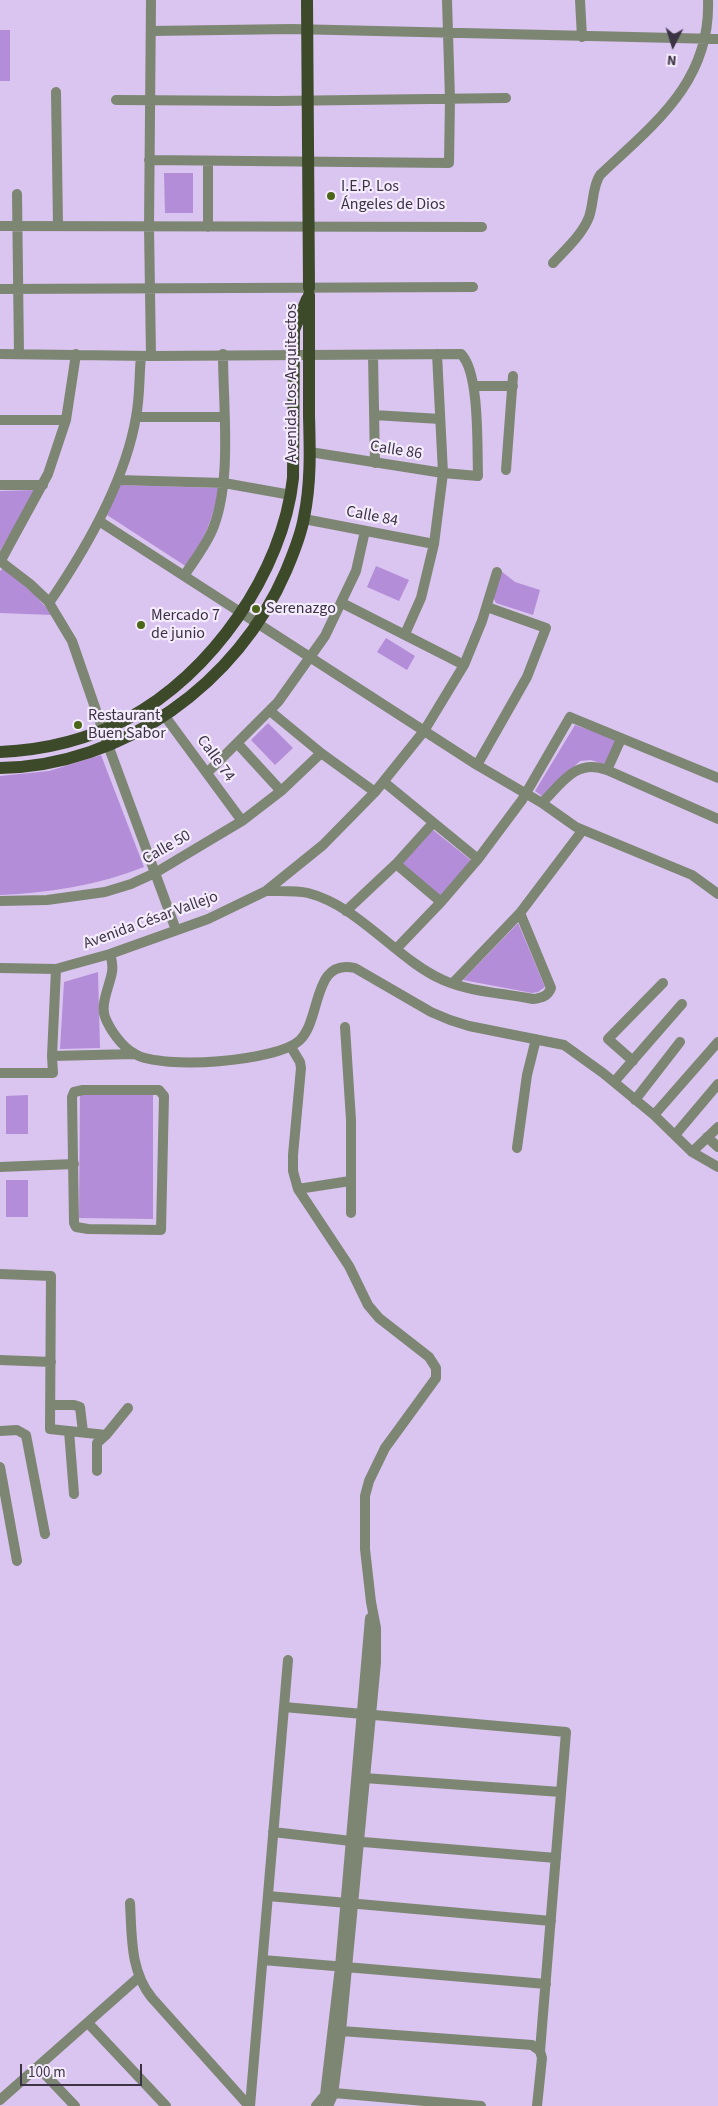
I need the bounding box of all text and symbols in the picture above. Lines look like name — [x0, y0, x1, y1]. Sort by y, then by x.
north arrow — [648, 20, 698, 70]
text: N — [666, 50, 677, 70]
place label: I.E.P. Los Ángeles de Dios — [341, 177, 445, 215]
marker: I.E.P. Los Ángeles de Dios — [325, 190, 337, 202]
street label: Avenida Los Arquitectos — [282, 303, 302, 463]
street label: Calle 86 — [369, 437, 423, 465]
street label: Calle 84 — [344, 503, 400, 531]
place label: Serenazgo — [266, 599, 336, 619]
marker: Serenazgo — [250, 603, 262, 615]
place label: Mercado 7 de junio — [151, 606, 220, 644]
marker: Mercado 7 de junio — [135, 619, 147, 631]
place label: Restaurant Buen Sabor — [88, 706, 166, 744]
marker: Restaurant Buen Sabor — [72, 719, 84, 731]
street label: Calle 74 — [192, 732, 238, 786]
street label: Calle 50 — [140, 827, 194, 869]
street label: Avenida César Vallejo — [81, 888, 221, 954]
scale bar — [22, 2054, 145, 2086]
text: 100 m — [28, 2062, 66, 2083]

